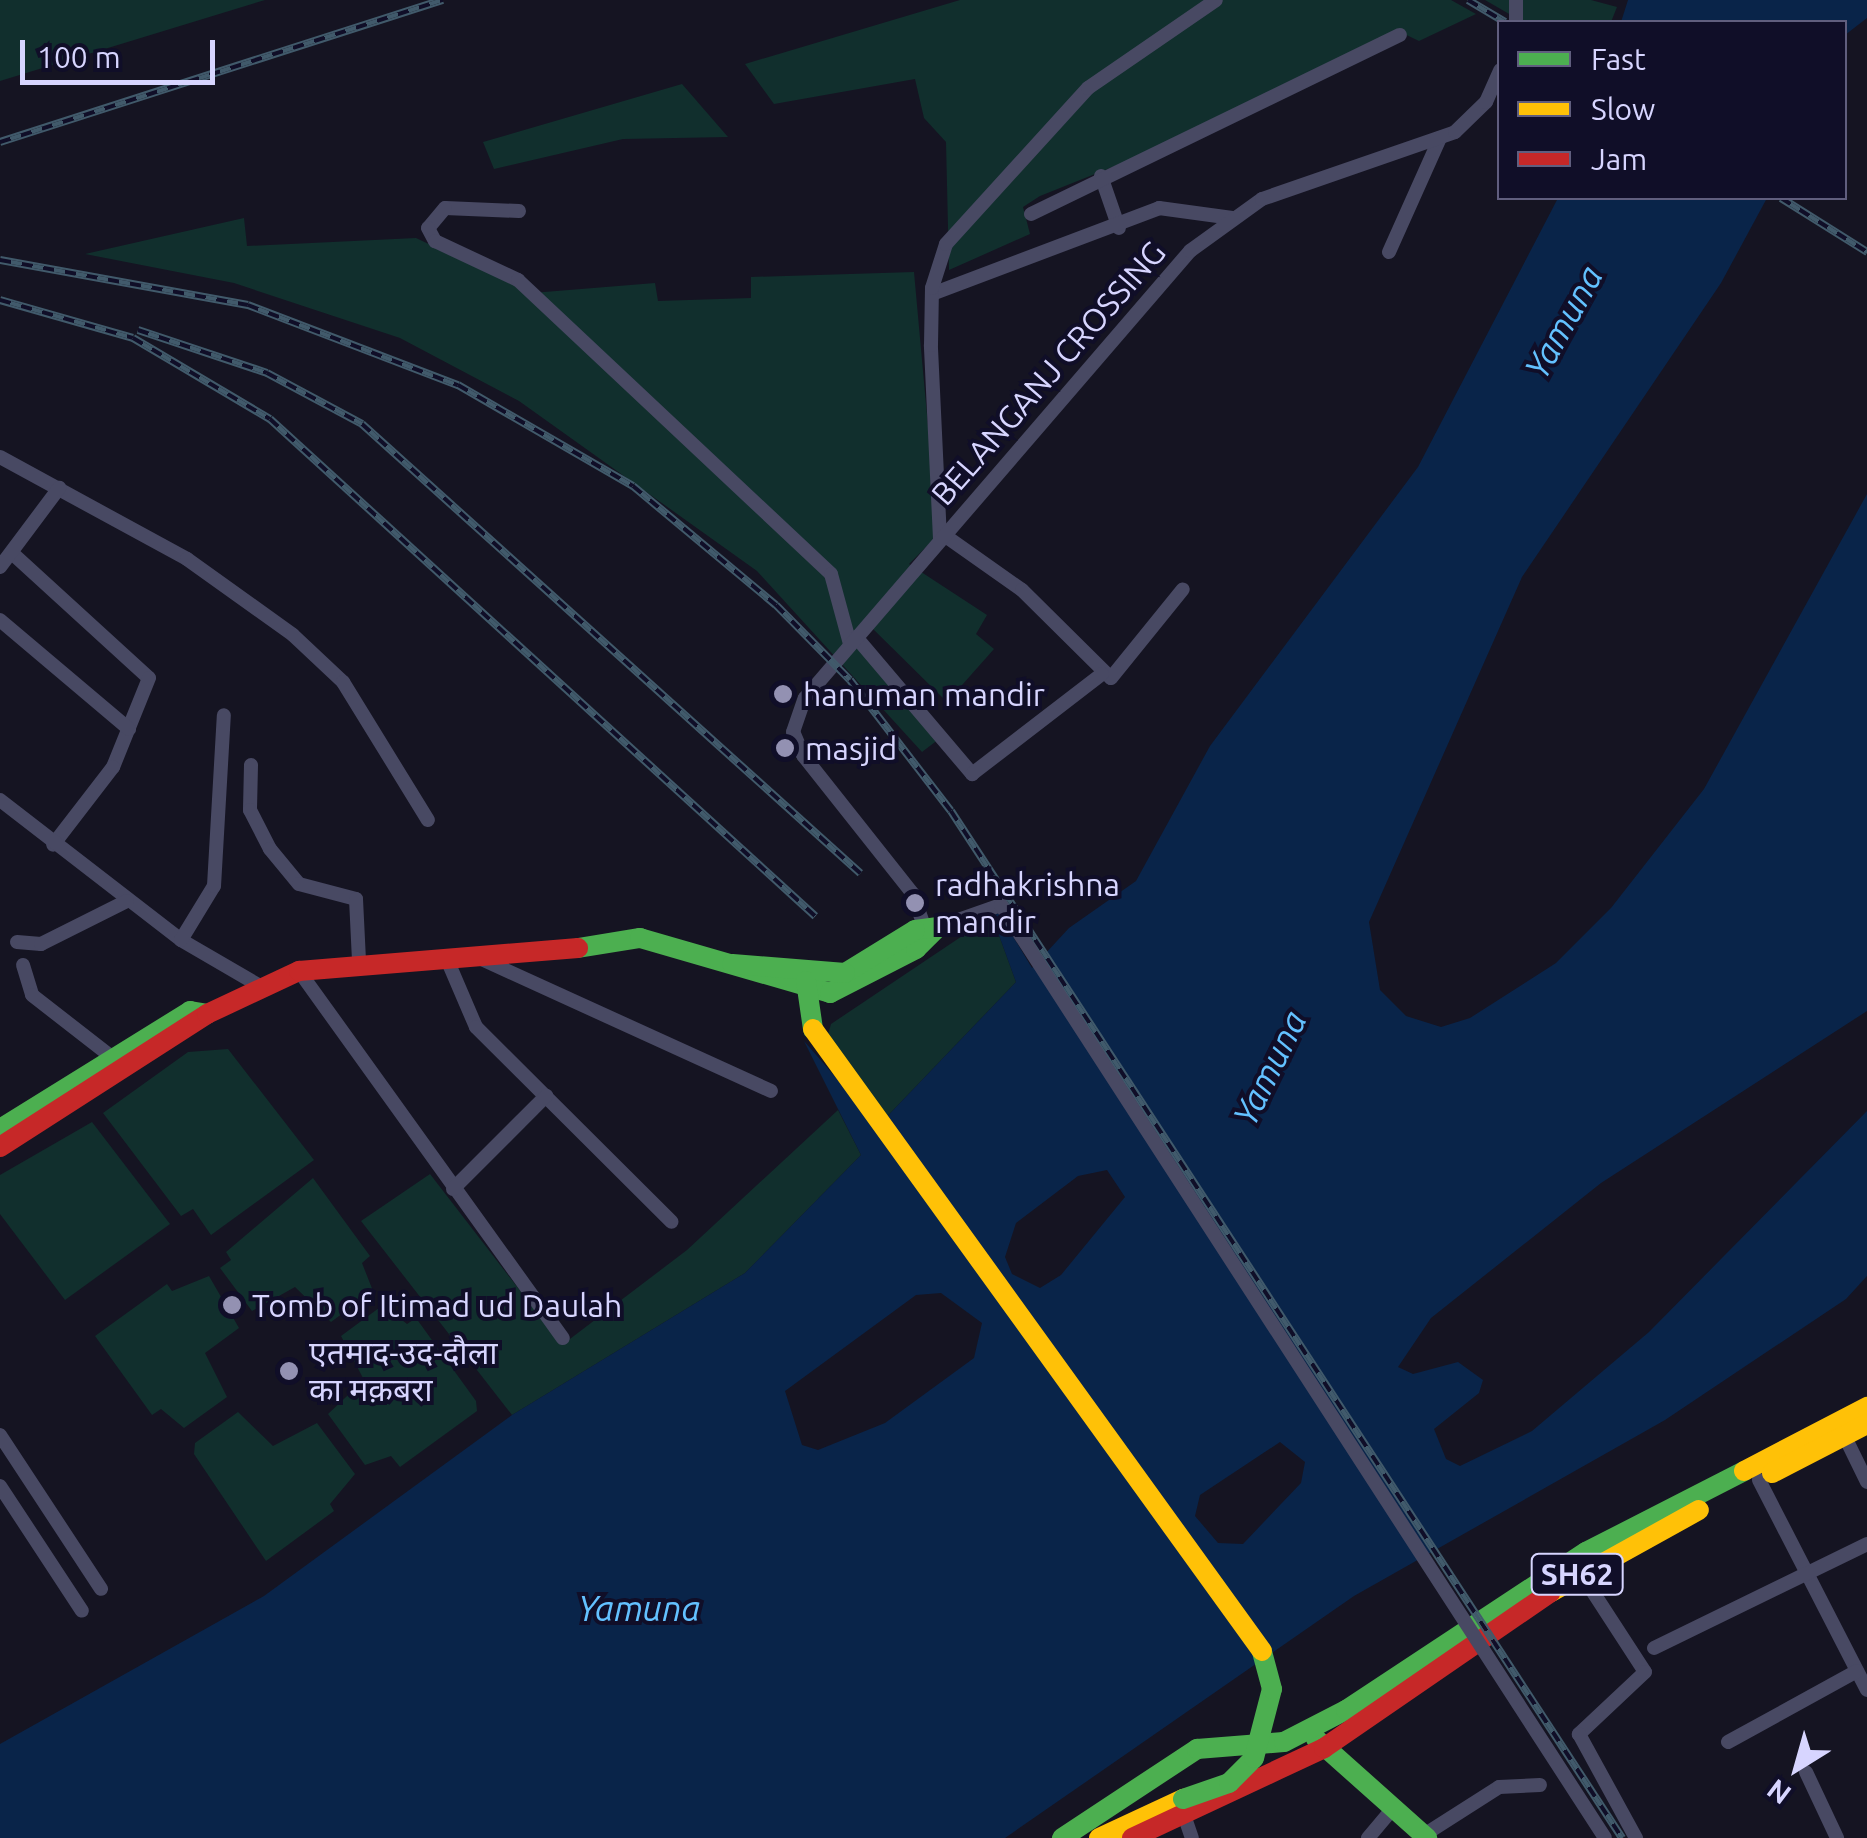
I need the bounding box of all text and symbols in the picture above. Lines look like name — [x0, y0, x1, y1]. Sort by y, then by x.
scale bar — [25, 20, 220, 82]
legend — [1497, 20, 1847, 200]
text: 100 m — [37, 40, 121, 74]
text: Fast — [1591, 42, 1646, 76]
text: Slow — [1591, 92, 1655, 126]
text: Jam — [1591, 142, 1647, 176]
street label: BELANGANJ CROSSING — [923, 233, 1173, 513]
water label: Yamuna — [1515, 258, 1611, 386]
place label: hanuman mandir — [803, 675, 1045, 713]
marker: hanuman mandir — [772, 683, 794, 705]
place label: masjid — [805, 729, 897, 767]
marker: masjid — [774, 737, 796, 759]
place label: radhakrishna mandir — [935, 866, 1120, 941]
marker: radhakrishna mandir — [904, 892, 926, 914]
water label: Yamuna — [1223, 1004, 1315, 1132]
place label: Tomb of Itimad ud Daulah — [252, 1286, 622, 1324]
marker: Tomb of Itimad ud Daulah — [221, 1294, 243, 1316]
place label: एतमाद-उद-दौला का मक़बरा — [309, 1334, 498, 1409]
marker: एतमाद-उद-दौला का मक़बरा — [278, 1360, 300, 1382]
road number: SH62 — [1530, 1549, 1624, 1599]
water label: Yamuna — [578, 1587, 700, 1629]
north arrow — [1747, 1718, 1847, 1818]
text: N — [1761, 1774, 1796, 1811]

